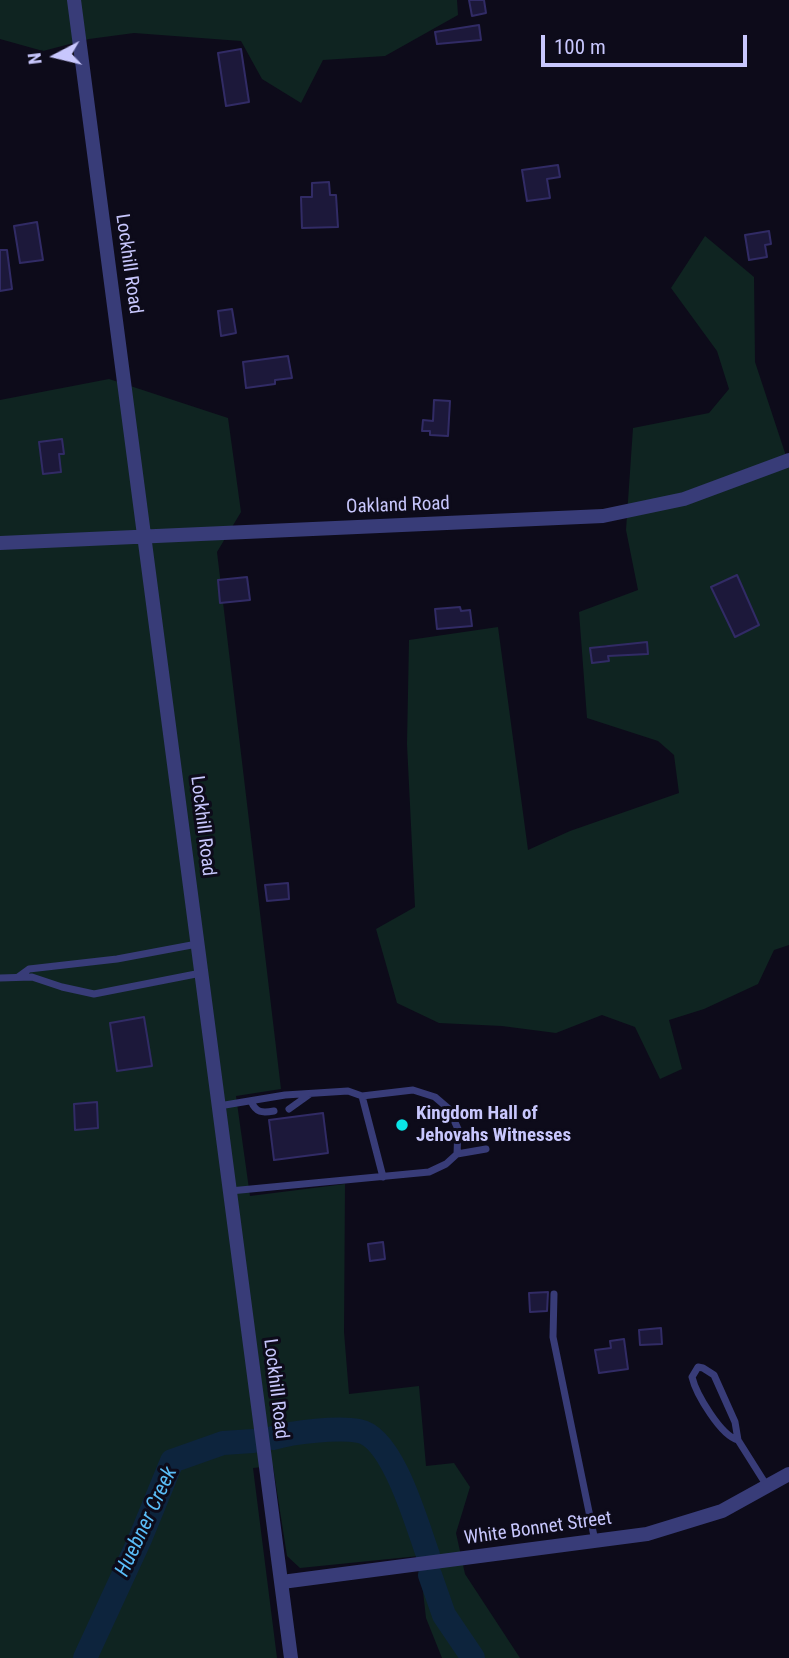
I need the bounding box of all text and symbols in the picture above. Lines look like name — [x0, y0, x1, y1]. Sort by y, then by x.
north arrow — [21, 21, 91, 91]
scale bar — [544, 21, 750, 65]
text: 100 m — [554, 35, 606, 59]
text: N — [23, 51, 47, 66]
street label: Lockhill Road — [110, 213, 146, 315]
street label: Oakland Road — [346, 493, 450, 519]
street label: Lockhill Road — [185, 775, 219, 877]
place label: Kingdom Hall of Jehovahs Witnesses — [416, 1103, 571, 1147]
marker: Kingdom Hall of Jehovahs Witnesses — [394, 1117, 410, 1133]
street label: Lockhill Road — [258, 1338, 292, 1440]
water label: Huebner Creek — [111, 1463, 183, 1581]
street label: White Bonnet Street — [463, 1507, 613, 1551]

